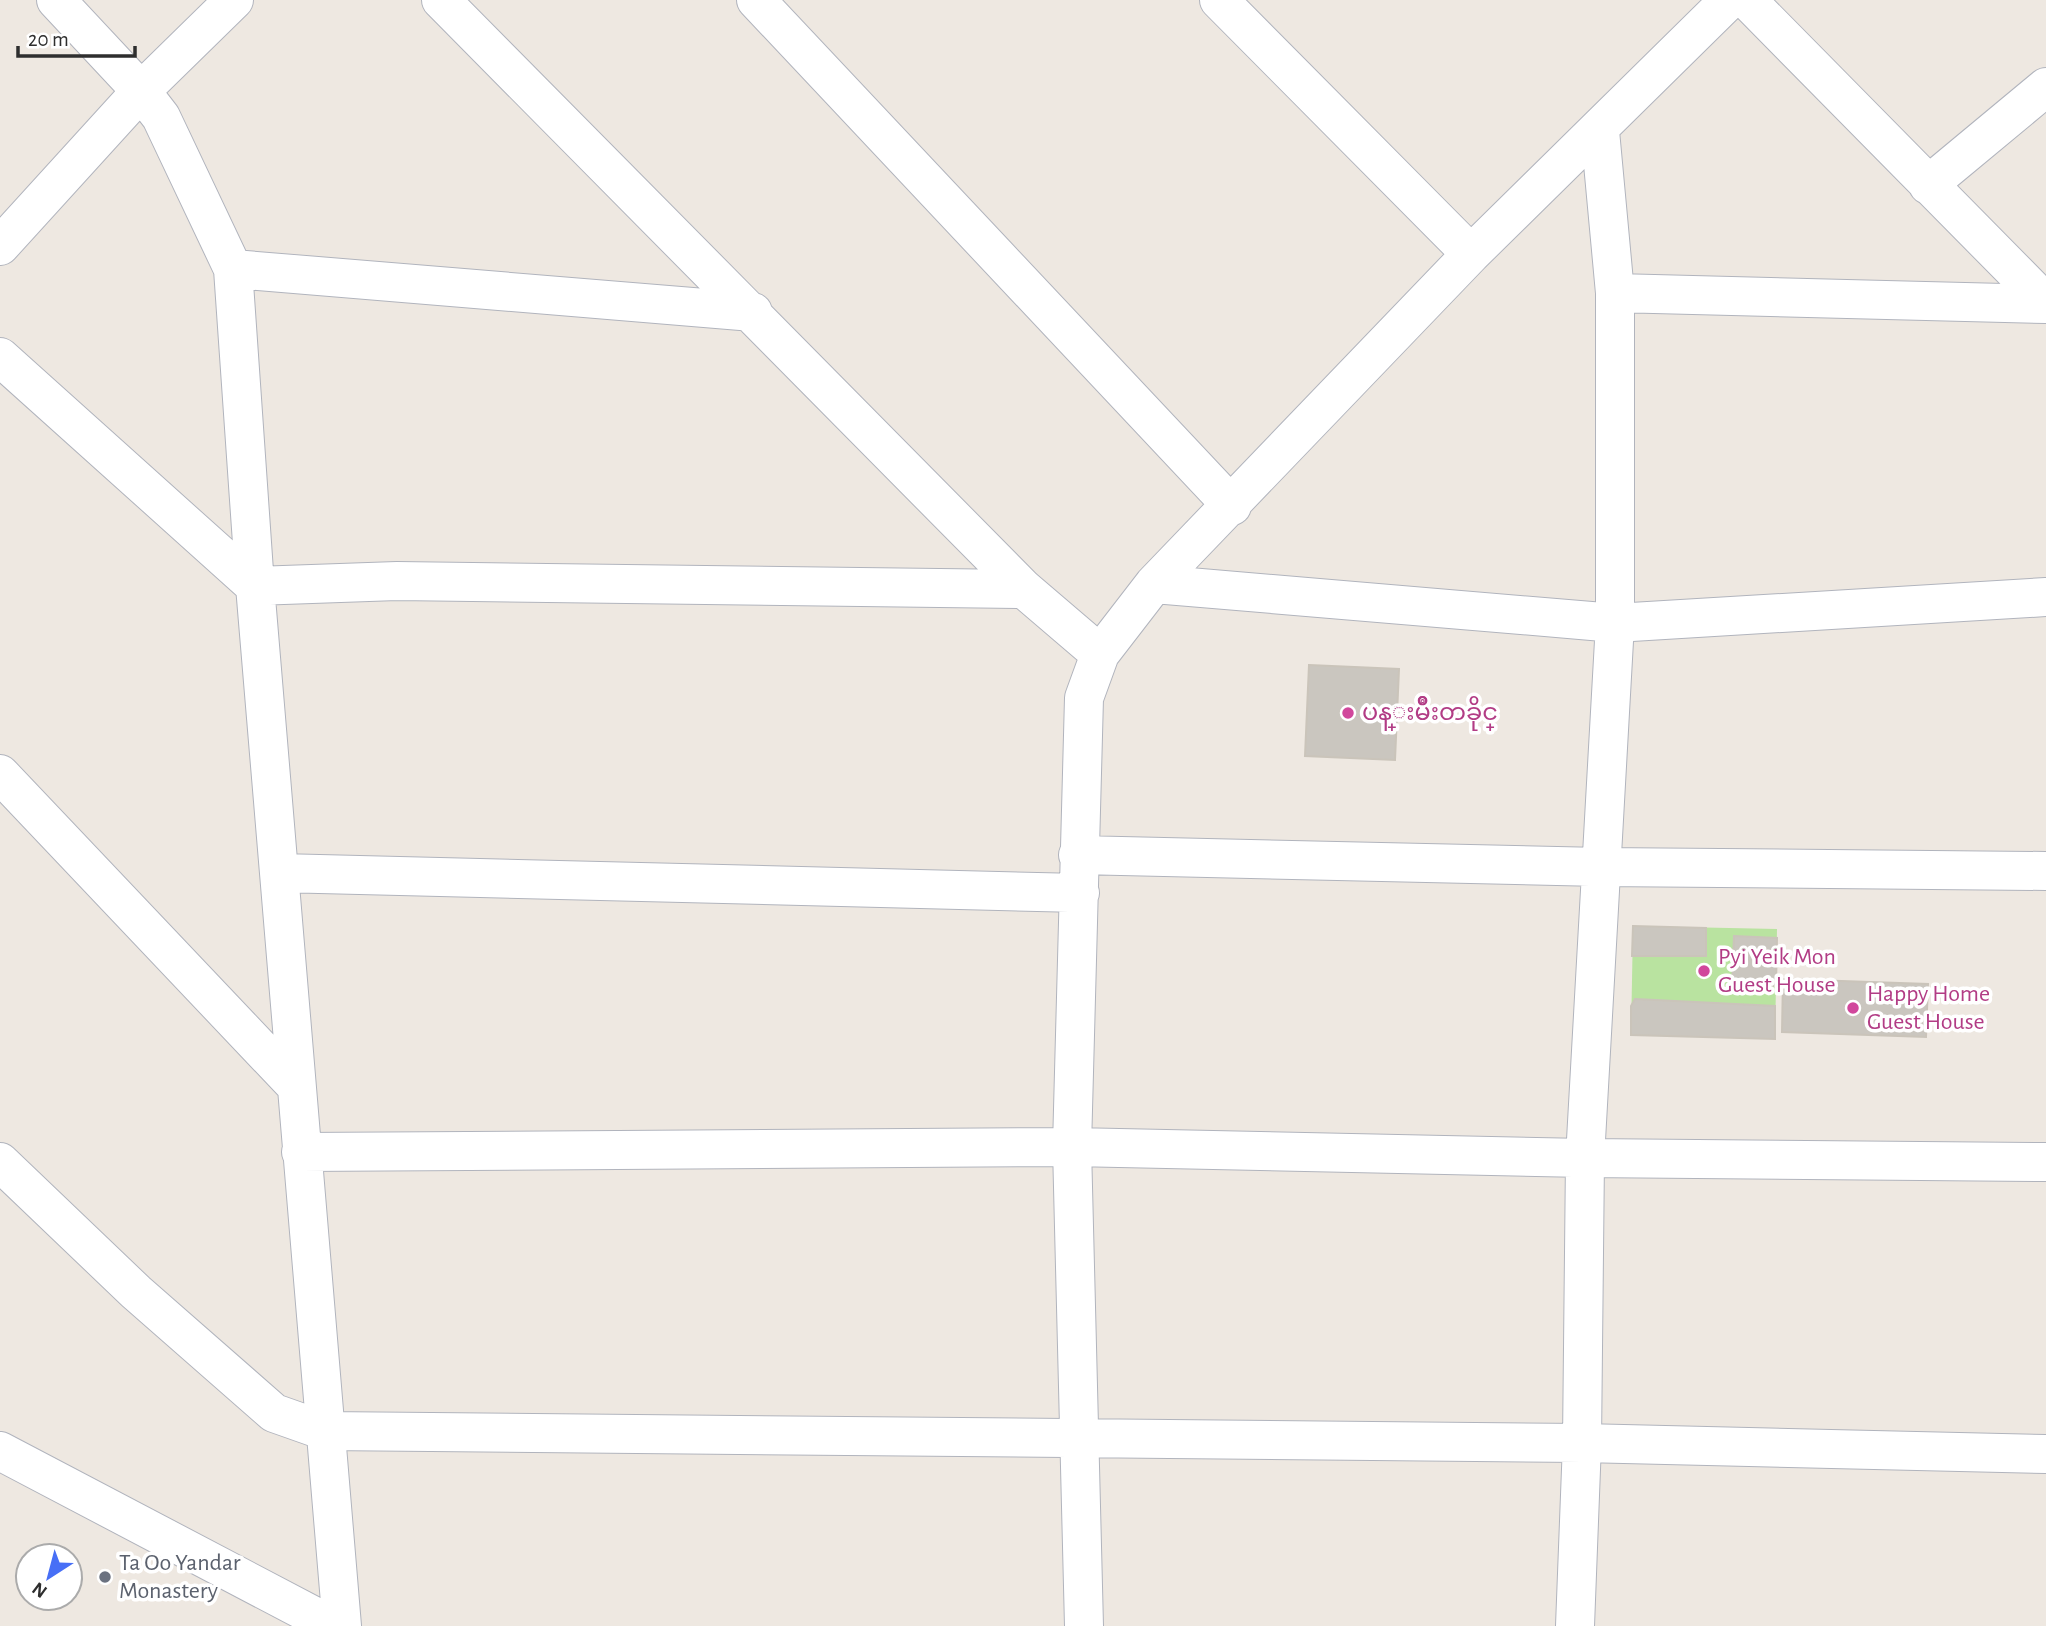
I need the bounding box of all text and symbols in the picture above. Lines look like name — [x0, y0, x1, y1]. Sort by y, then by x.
scale bar — [18, 14, 135, 58]
text: 20 m — [28, 29, 69, 50]
place label: ပန္းမ်ိဳးတခိုင္ — [1362, 695, 1498, 731]
marker: ပန္းမ်ိဳးတခိုင္ — [1340, 705, 1356, 721]
place label: Pyi Yeik Mon Guest House — [1718, 945, 1836, 997]
marker: Pyi Yeik Mon Guest House — [1696, 963, 1712, 979]
place label: Happy Home Guest House — [1867, 982, 1990, 1034]
marker: Happy Home Guest House — [1845, 1000, 1861, 1016]
north arrow — [14, 1542, 84, 1612]
place label: Ta Oo Yandar Monastery — [119, 1551, 241, 1603]
marker: Ta Oo Yandar Monastery — [97, 1569, 113, 1585]
text: N — [29, 1578, 51, 1601]

